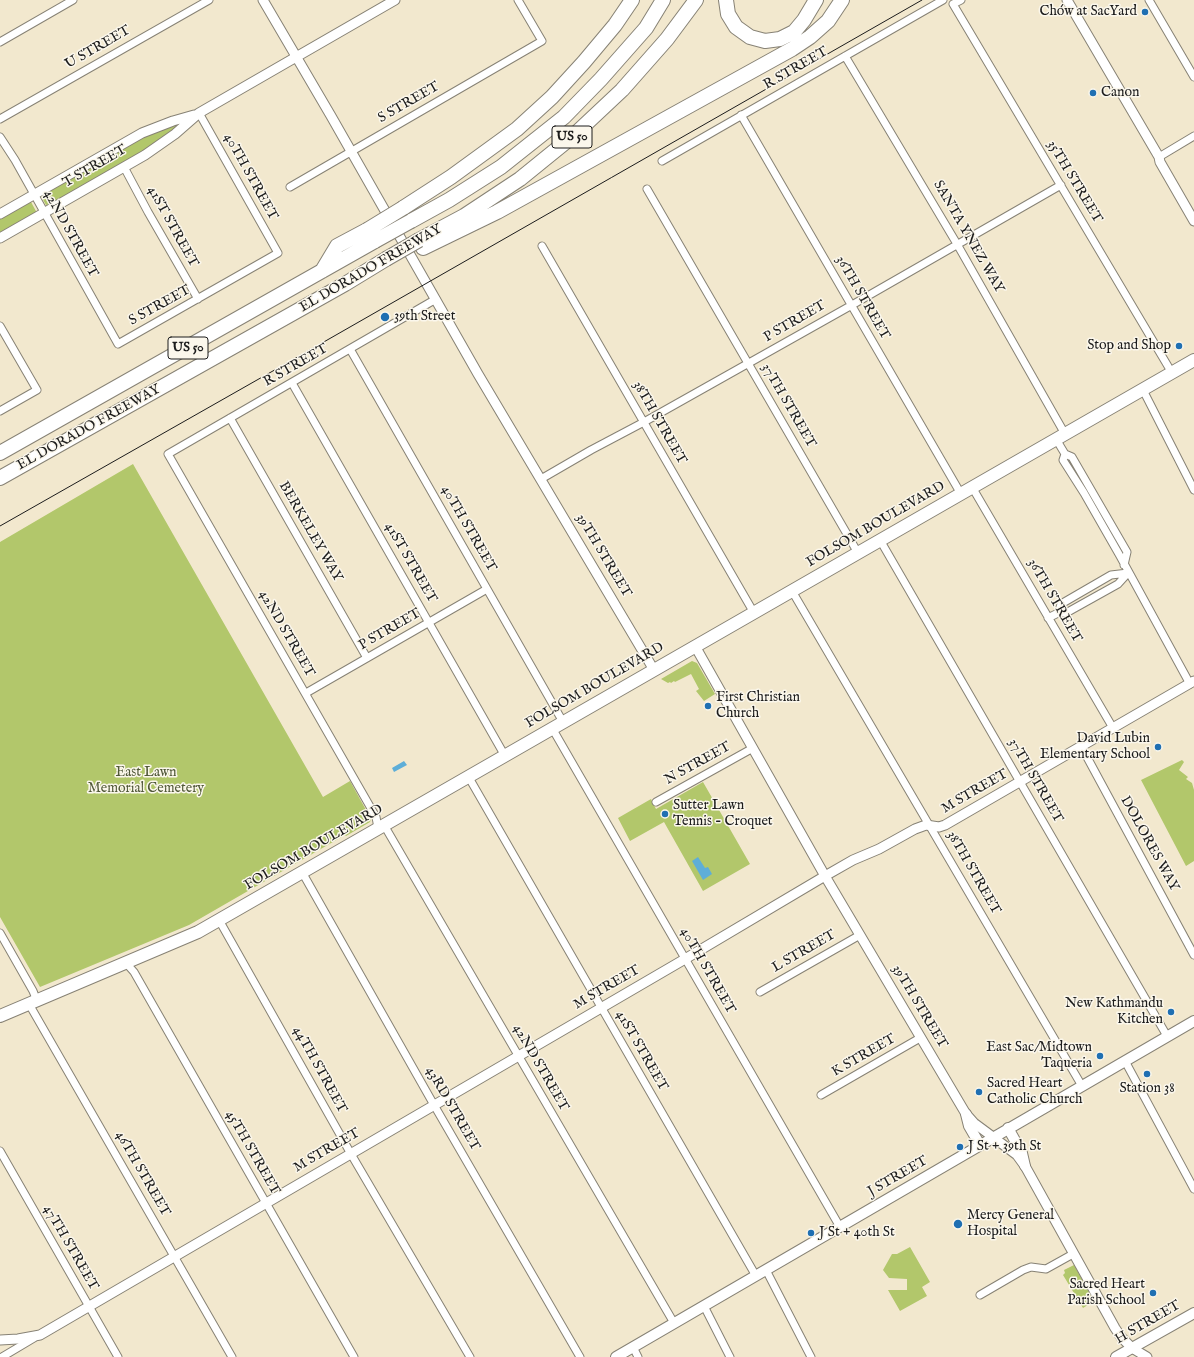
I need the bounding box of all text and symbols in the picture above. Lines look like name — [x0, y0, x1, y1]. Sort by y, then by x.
place label: Chów at SacYard — [1039, 4, 1137, 20]
marker: Chów at SacYard — [1140, 7, 1150, 17]
street label: U STREET — [62, 23, 134, 73]
street label: R STREET — [761, 44, 831, 94]
street label: S STREET — [375, 79, 443, 127]
place label: Canon — [1101, 85, 1139, 101]
marker: Canon — [1088, 88, 1098, 98]
road number: US 50 — [552, 126, 592, 148]
street label: 40TH STREET — [219, 131, 281, 223]
street label: 35TH STREET — [1043, 138, 1105, 226]
street label: T STREET — [60, 142, 130, 192]
street label: SANTA YNEZ WAY — [929, 178, 1007, 296]
street label: 41ST STREET — [143, 184, 201, 270]
street label: 42ND STREET — [39, 187, 101, 281]
street label: EL DORADO FREEWAY — [297, 221, 445, 317]
street label: 36TH STREET — [831, 253, 893, 343]
street label: S STREET — [126, 282, 194, 330]
street label: P STREET — [761, 298, 829, 346]
place label: 39th Street — [394, 309, 455, 325]
marker: 39th Street — [379, 311, 391, 323]
road number: US 50 — [168, 337, 208, 359]
place label: Stop and Shop — [1087, 338, 1171, 354]
street label: R STREET — [261, 341, 331, 391]
marker: Stop and Shop — [1174, 341, 1184, 351]
street label: 37TH STREET — [757, 361, 819, 451]
street label: 38TH STREET — [628, 378, 690, 468]
street label: EL DORADO FREEWAY — [14, 381, 164, 475]
street label: FOLSOM BOULEVARD — [804, 478, 948, 572]
street label: BERKELEY WAY — [274, 479, 346, 585]
street label: 40TH STREET — [437, 483, 499, 575]
street label: 39TH STREET — [572, 511, 634, 601]
street label: 41ST STREET — [380, 520, 440, 606]
street label: 36TH STREET — [1023, 556, 1085, 646]
street label: 42ND STREET — [254, 588, 318, 680]
street label: P STREET — [356, 606, 424, 654]
street label: FOLSOM BOULEVARD — [523, 639, 667, 733]
place label: First Christian Church — [716, 690, 800, 722]
marker: First Christian Church — [703, 701, 713, 711]
place label: David Lubin Elementary School — [1040, 731, 1150, 764]
street label: 37TH STREET — [1004, 736, 1066, 826]
street label: N STREET — [662, 739, 734, 789]
marker: David Lubin Elementary School — [1153, 742, 1163, 752]
park label: East Lawn Memorial Cemetery — [88, 765, 204, 798]
street label: M STREET — [939, 766, 1011, 818]
street label: DOLORES WAY — [1116, 794, 1182, 894]
place label: Sutter Lawn Tennis - Croquet — [673, 798, 773, 830]
street label: FOLSOM BOULEVARD — [242, 801, 386, 895]
marker: Sutter Lawn Tennis - Croquet — [660, 809, 670, 819]
street label: 38TH STREET — [942, 828, 1004, 918]
street label: 40TH STREET — [676, 925, 738, 1017]
street label: L STREET — [769, 927, 839, 977]
street label: M STREET — [571, 962, 643, 1014]
street label: 39TH STREET — [888, 962, 950, 1052]
place label: New Kathmandu Kitchen — [1065, 996, 1163, 1028]
marker: New Kathmandu Kitchen — [1166, 1007, 1176, 1017]
street label: 41ST STREET — [611, 1008, 671, 1094]
street label: 42ND STREET — [508, 1022, 572, 1114]
street label: 44TH STREET — [288, 1024, 350, 1116]
street label: K STREET — [829, 1031, 899, 1081]
place label: East Sac/Midtown Taqueria — [986, 1040, 1092, 1072]
marker: East Sac/Midtown Taqueria — [1095, 1051, 1105, 1061]
street label: 43RD STREET — [421, 1064, 483, 1154]
marker: Station 38 — [1142, 1069, 1152, 1079]
place label: Sacred Heart Catholic Church — [987, 1076, 1083, 1108]
place label: Station 38 — [1119, 1081, 1175, 1097]
marker: Sacred Heart Catholic Church — [974, 1087, 984, 1097]
street label: 45TH STREET — [221, 1108, 283, 1198]
street label: M STREET — [291, 1125, 363, 1177]
street label: 46TH STREET — [111, 1128, 173, 1220]
place label: J St + 39th St — [968, 1139, 1041, 1155]
marker: J St + 39th St — [955, 1142, 965, 1152]
street label: J STREET — [865, 1153, 931, 1201]
street label: 47TH STREET — [39, 1202, 101, 1294]
place label: Mercy General Hospital — [967, 1208, 1054, 1240]
marker: Mercy General Hospital — [952, 1218, 964, 1230]
place label: J St + 40th St — [819, 1225, 895, 1241]
marker: J St + 40th St — [806, 1228, 816, 1238]
place label: Sacred Heart Parish School — [1067, 1277, 1145, 1310]
marker: Sacred Heart Parish School — [1148, 1288, 1158, 1298]
street label: H STREET — [1112, 1298, 1184, 1348]

